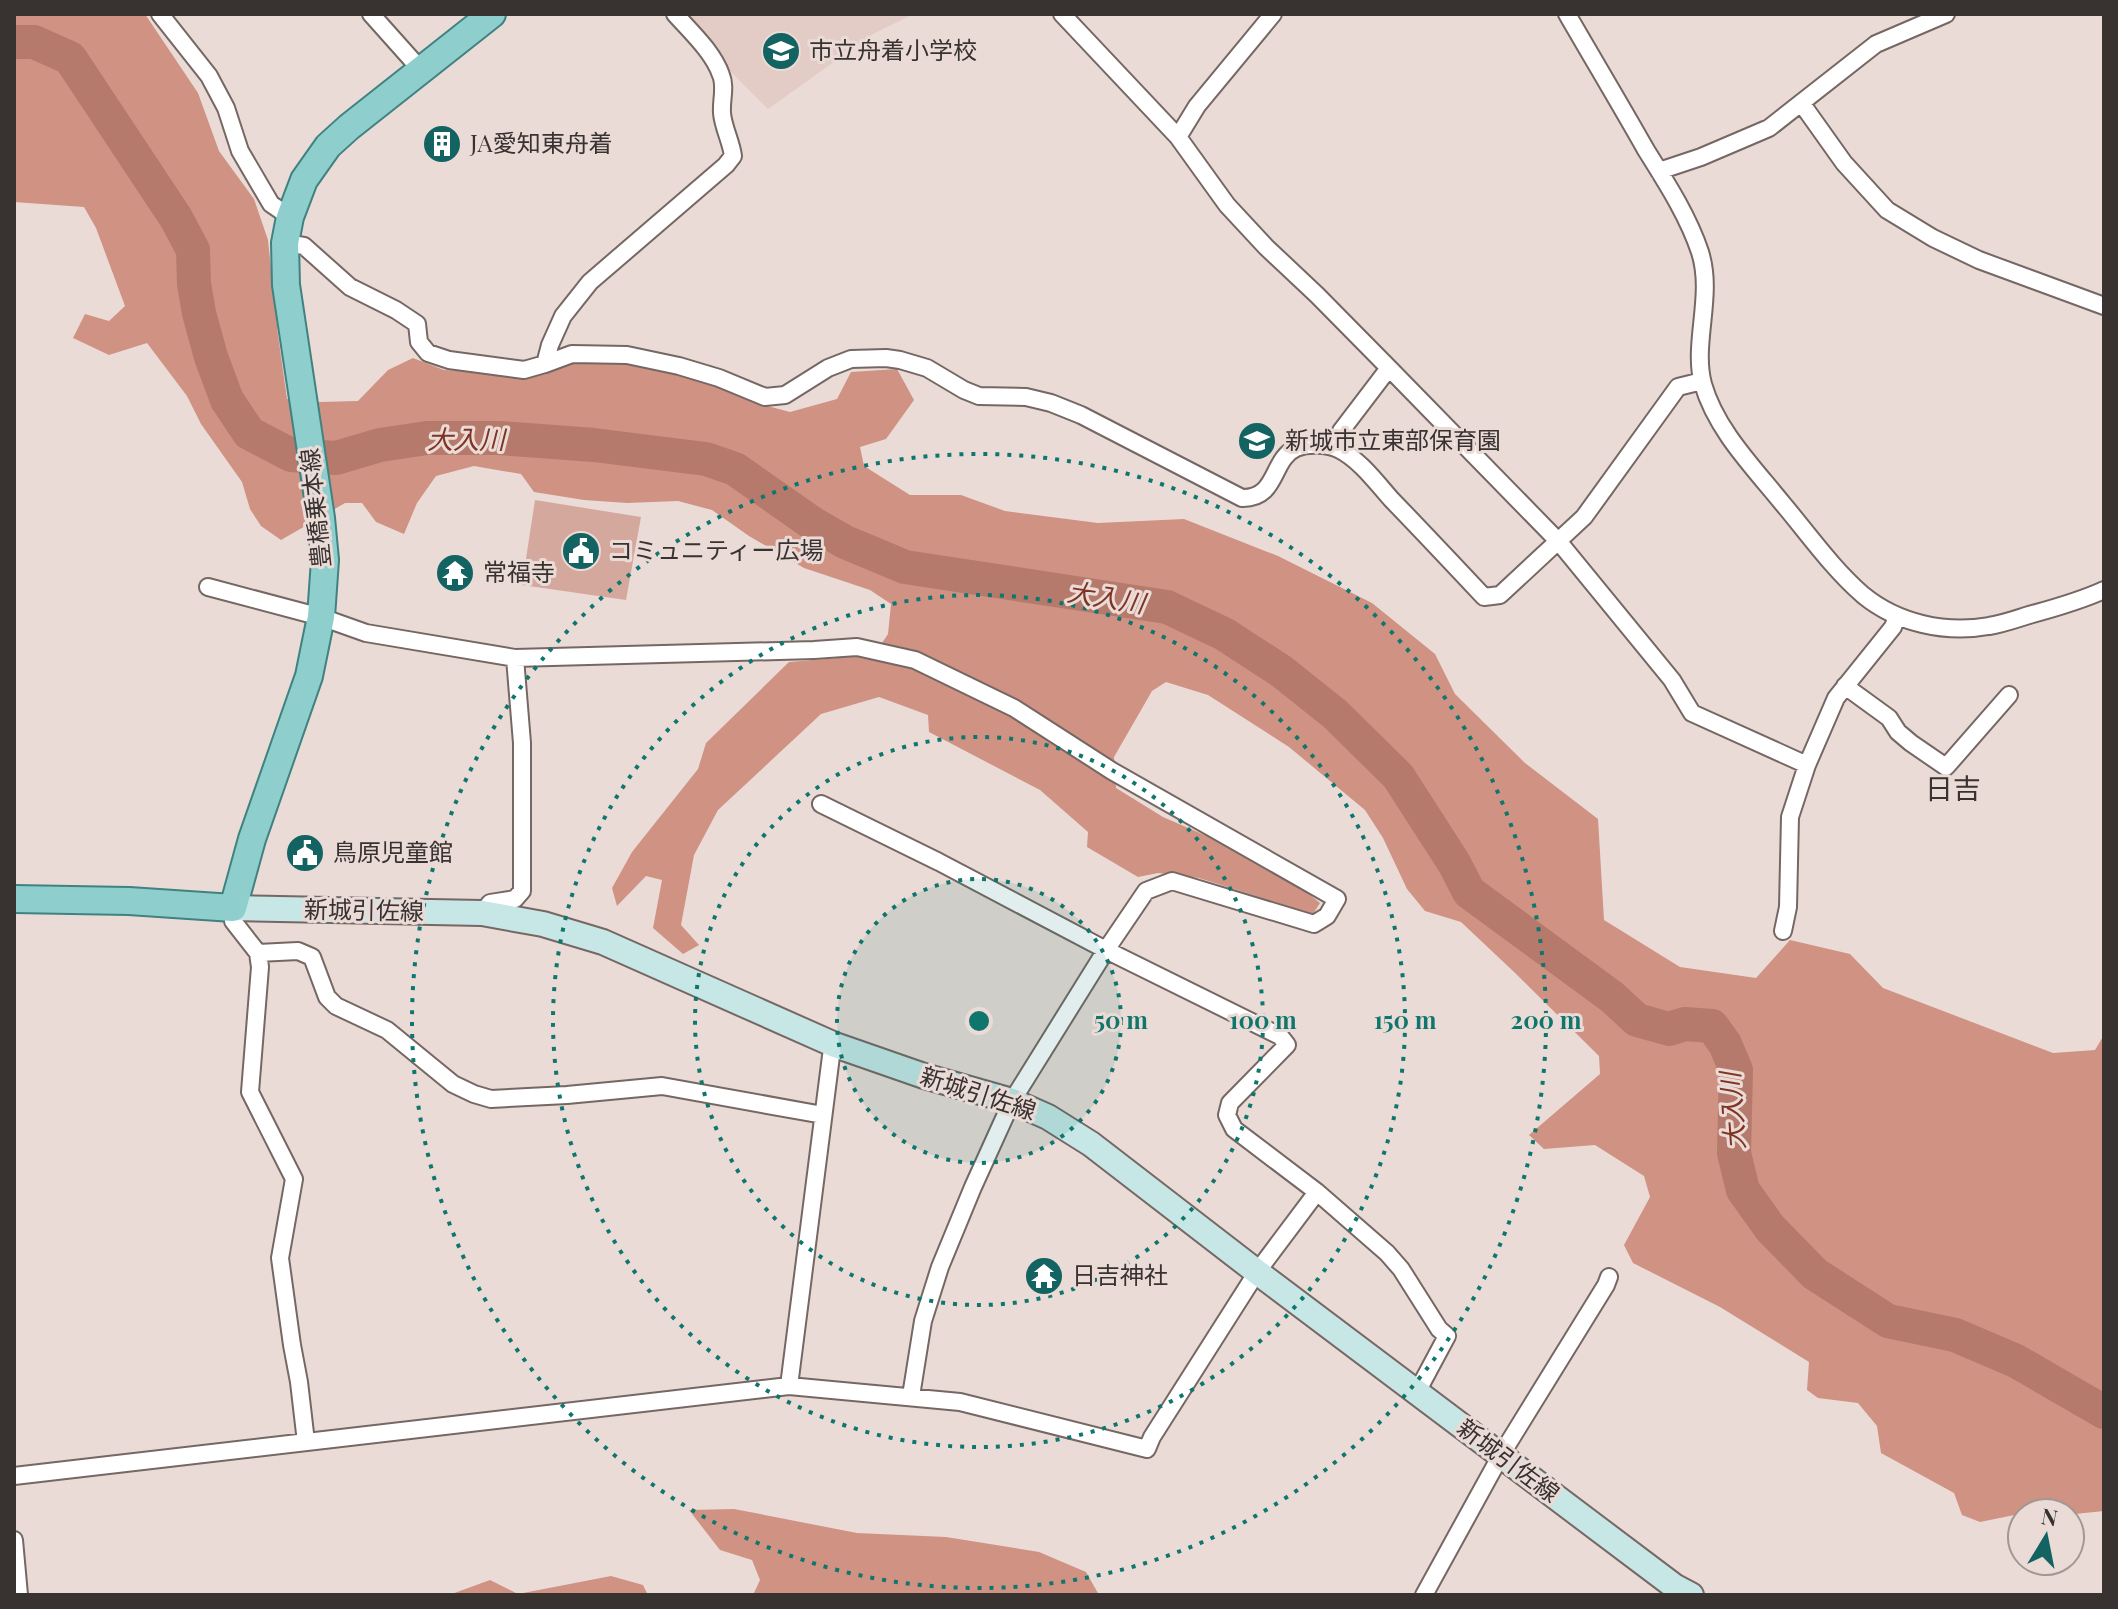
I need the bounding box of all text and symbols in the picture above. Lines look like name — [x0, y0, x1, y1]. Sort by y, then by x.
school or university icon: 市立舟着小学校 — [760, 30, 802, 72]
place label: 市立舟着小学校 — [809, 33, 977, 65]
building icon: JA愛知東舟着 — [421, 123, 463, 165]
place label: JA愛知東舟着 — [469, 126, 613, 158]
school or university icon: 新城市立東部保育園 — [1236, 420, 1278, 462]
water label: 大入川 — [427, 421, 508, 456]
place label: 新城市立東部保育園 — [1285, 423, 1501, 455]
street label: 豊橋乗本線 — [292, 447, 336, 570]
public building icon: コミュニティー広場 — [560, 530, 602, 572]
place label: コミュニティー広場 — [609, 533, 824, 565]
temple icon: 常福寺 — [434, 552, 476, 594]
place label: 常福寺 — [483, 555, 555, 587]
water label: 大入川 — [1065, 573, 1150, 620]
district label: 日吉 — [1925, 769, 1981, 806]
public building icon: 鳥原児童館 — [284, 832, 326, 874]
place label: 鳥原児童館 — [333, 835, 453, 867]
street label: 新城引佐線 — [304, 892, 424, 926]
text: 50 m — [1094, 1003, 1148, 1035]
text: 100 m — [1229, 1003, 1297, 1035]
text: 150 m — [1374, 1003, 1437, 1035]
text: 200 m — [1511, 1003, 1582, 1035]
centre of rings — [965, 1007, 993, 1035]
street label: 新城引佐線 — [917, 1058, 1041, 1126]
water label: 大入川 — [1711, 1068, 1752, 1151]
temple icon: 日吉神社 — [1023, 1255, 1065, 1297]
place label: 日吉神社 — [1072, 1258, 1168, 1290]
street label: 新城引佐線 — [1452, 1411, 1567, 1508]
north arrow — [2006, 1497, 2086, 1577]
text: N — [2039, 1500, 2060, 1532]

